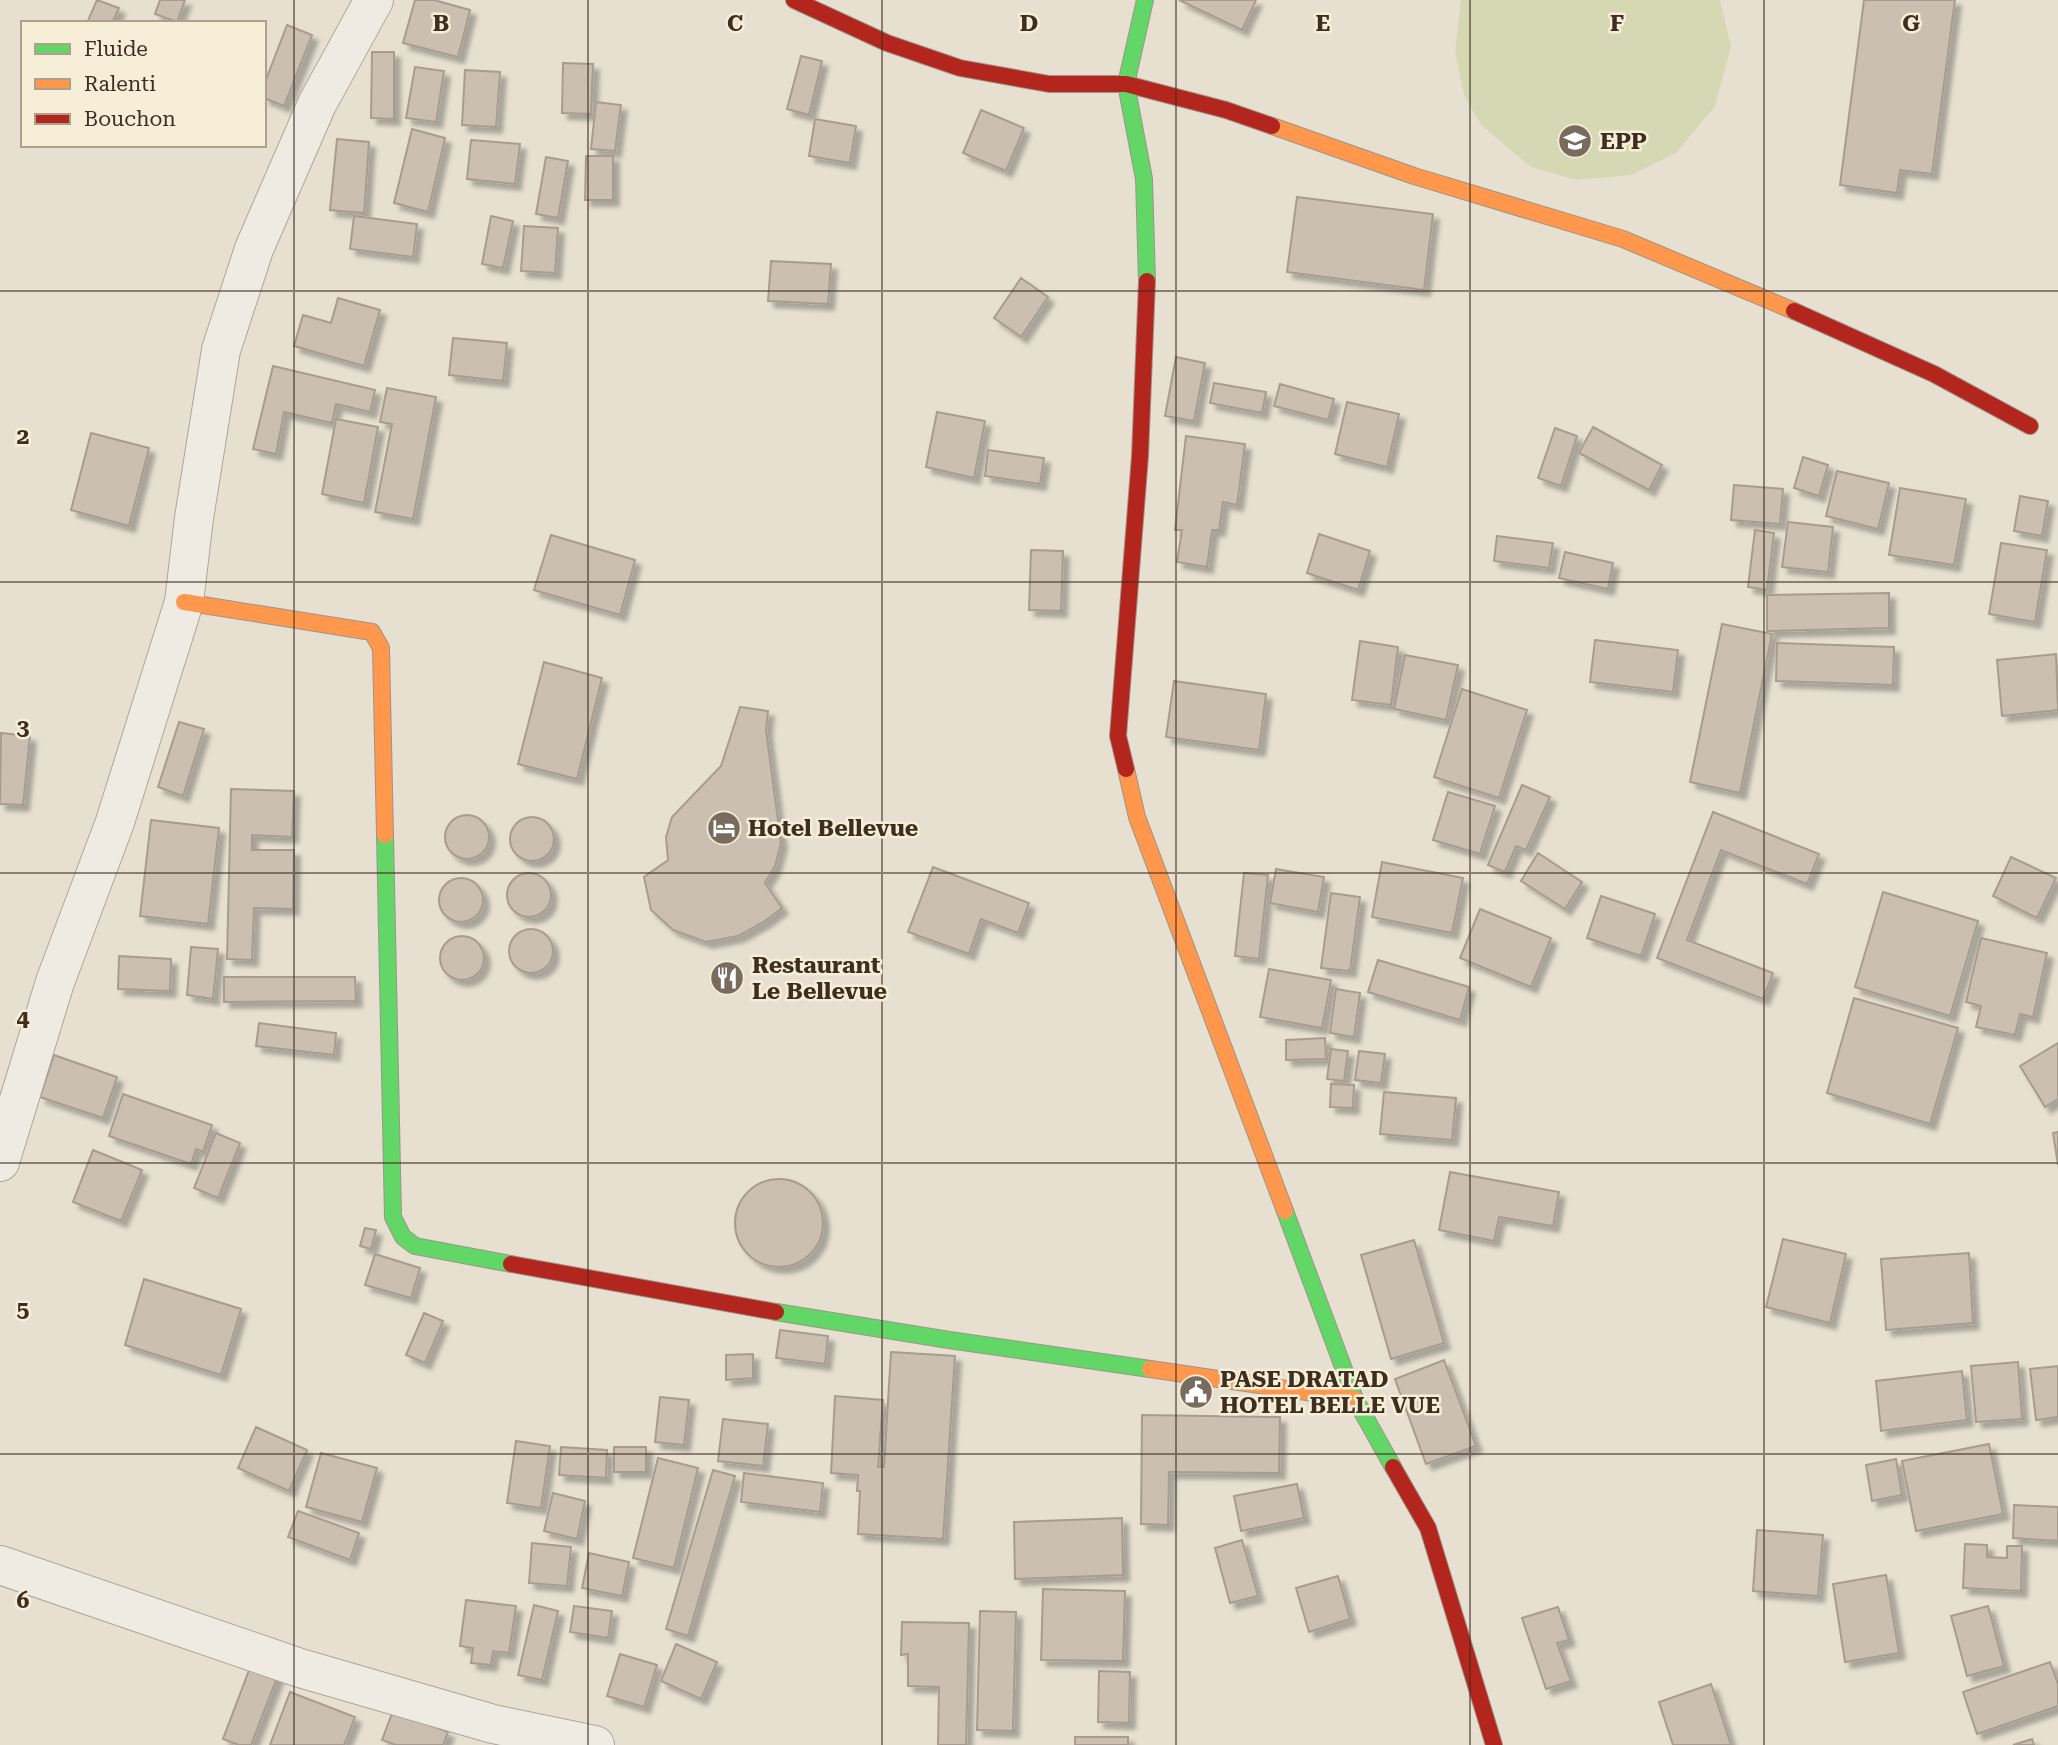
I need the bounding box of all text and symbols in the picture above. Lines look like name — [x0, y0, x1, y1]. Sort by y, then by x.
text: B — [433, 10, 449, 37]
text: C — [727, 10, 743, 37]
text: D — [1020, 10, 1038, 37]
text: E — [1316, 10, 1330, 37]
text: F — [1610, 10, 1624, 37]
text: G — [1902, 10, 1920, 37]
legend — [21, 21, 266, 147]
text: Fluide — [84, 37, 148, 61]
text: Ralenti — [84, 72, 156, 96]
text: Bouchon — [84, 107, 176, 131]
school or university icon: EPP — [1556, 122, 1594, 160]
place label: EPP — [1600, 128, 1647, 155]
text: 2 — [17, 423, 29, 450]
text: 3 — [17, 714, 30, 741]
hotel icon: Hotel Bellevue — [705, 809, 743, 847]
place label: Hotel Bellevue — [748, 815, 918, 842]
place label: Restaurant Le Bellevue — [752, 952, 887, 1005]
restaurant icon: Restaurant Le Bellevue — [708, 959, 746, 997]
text: 4 — [17, 1005, 30, 1032]
text: 5 — [17, 1296, 30, 1323]
place label: PASE DRATAD HOTEL BELLE VUE — [1220, 1366, 1440, 1419]
public building icon: PASE DRATAD HOTEL BELLE VUE — [1177, 1373, 1215, 1411]
text: 6 — [17, 1587, 30, 1614]

